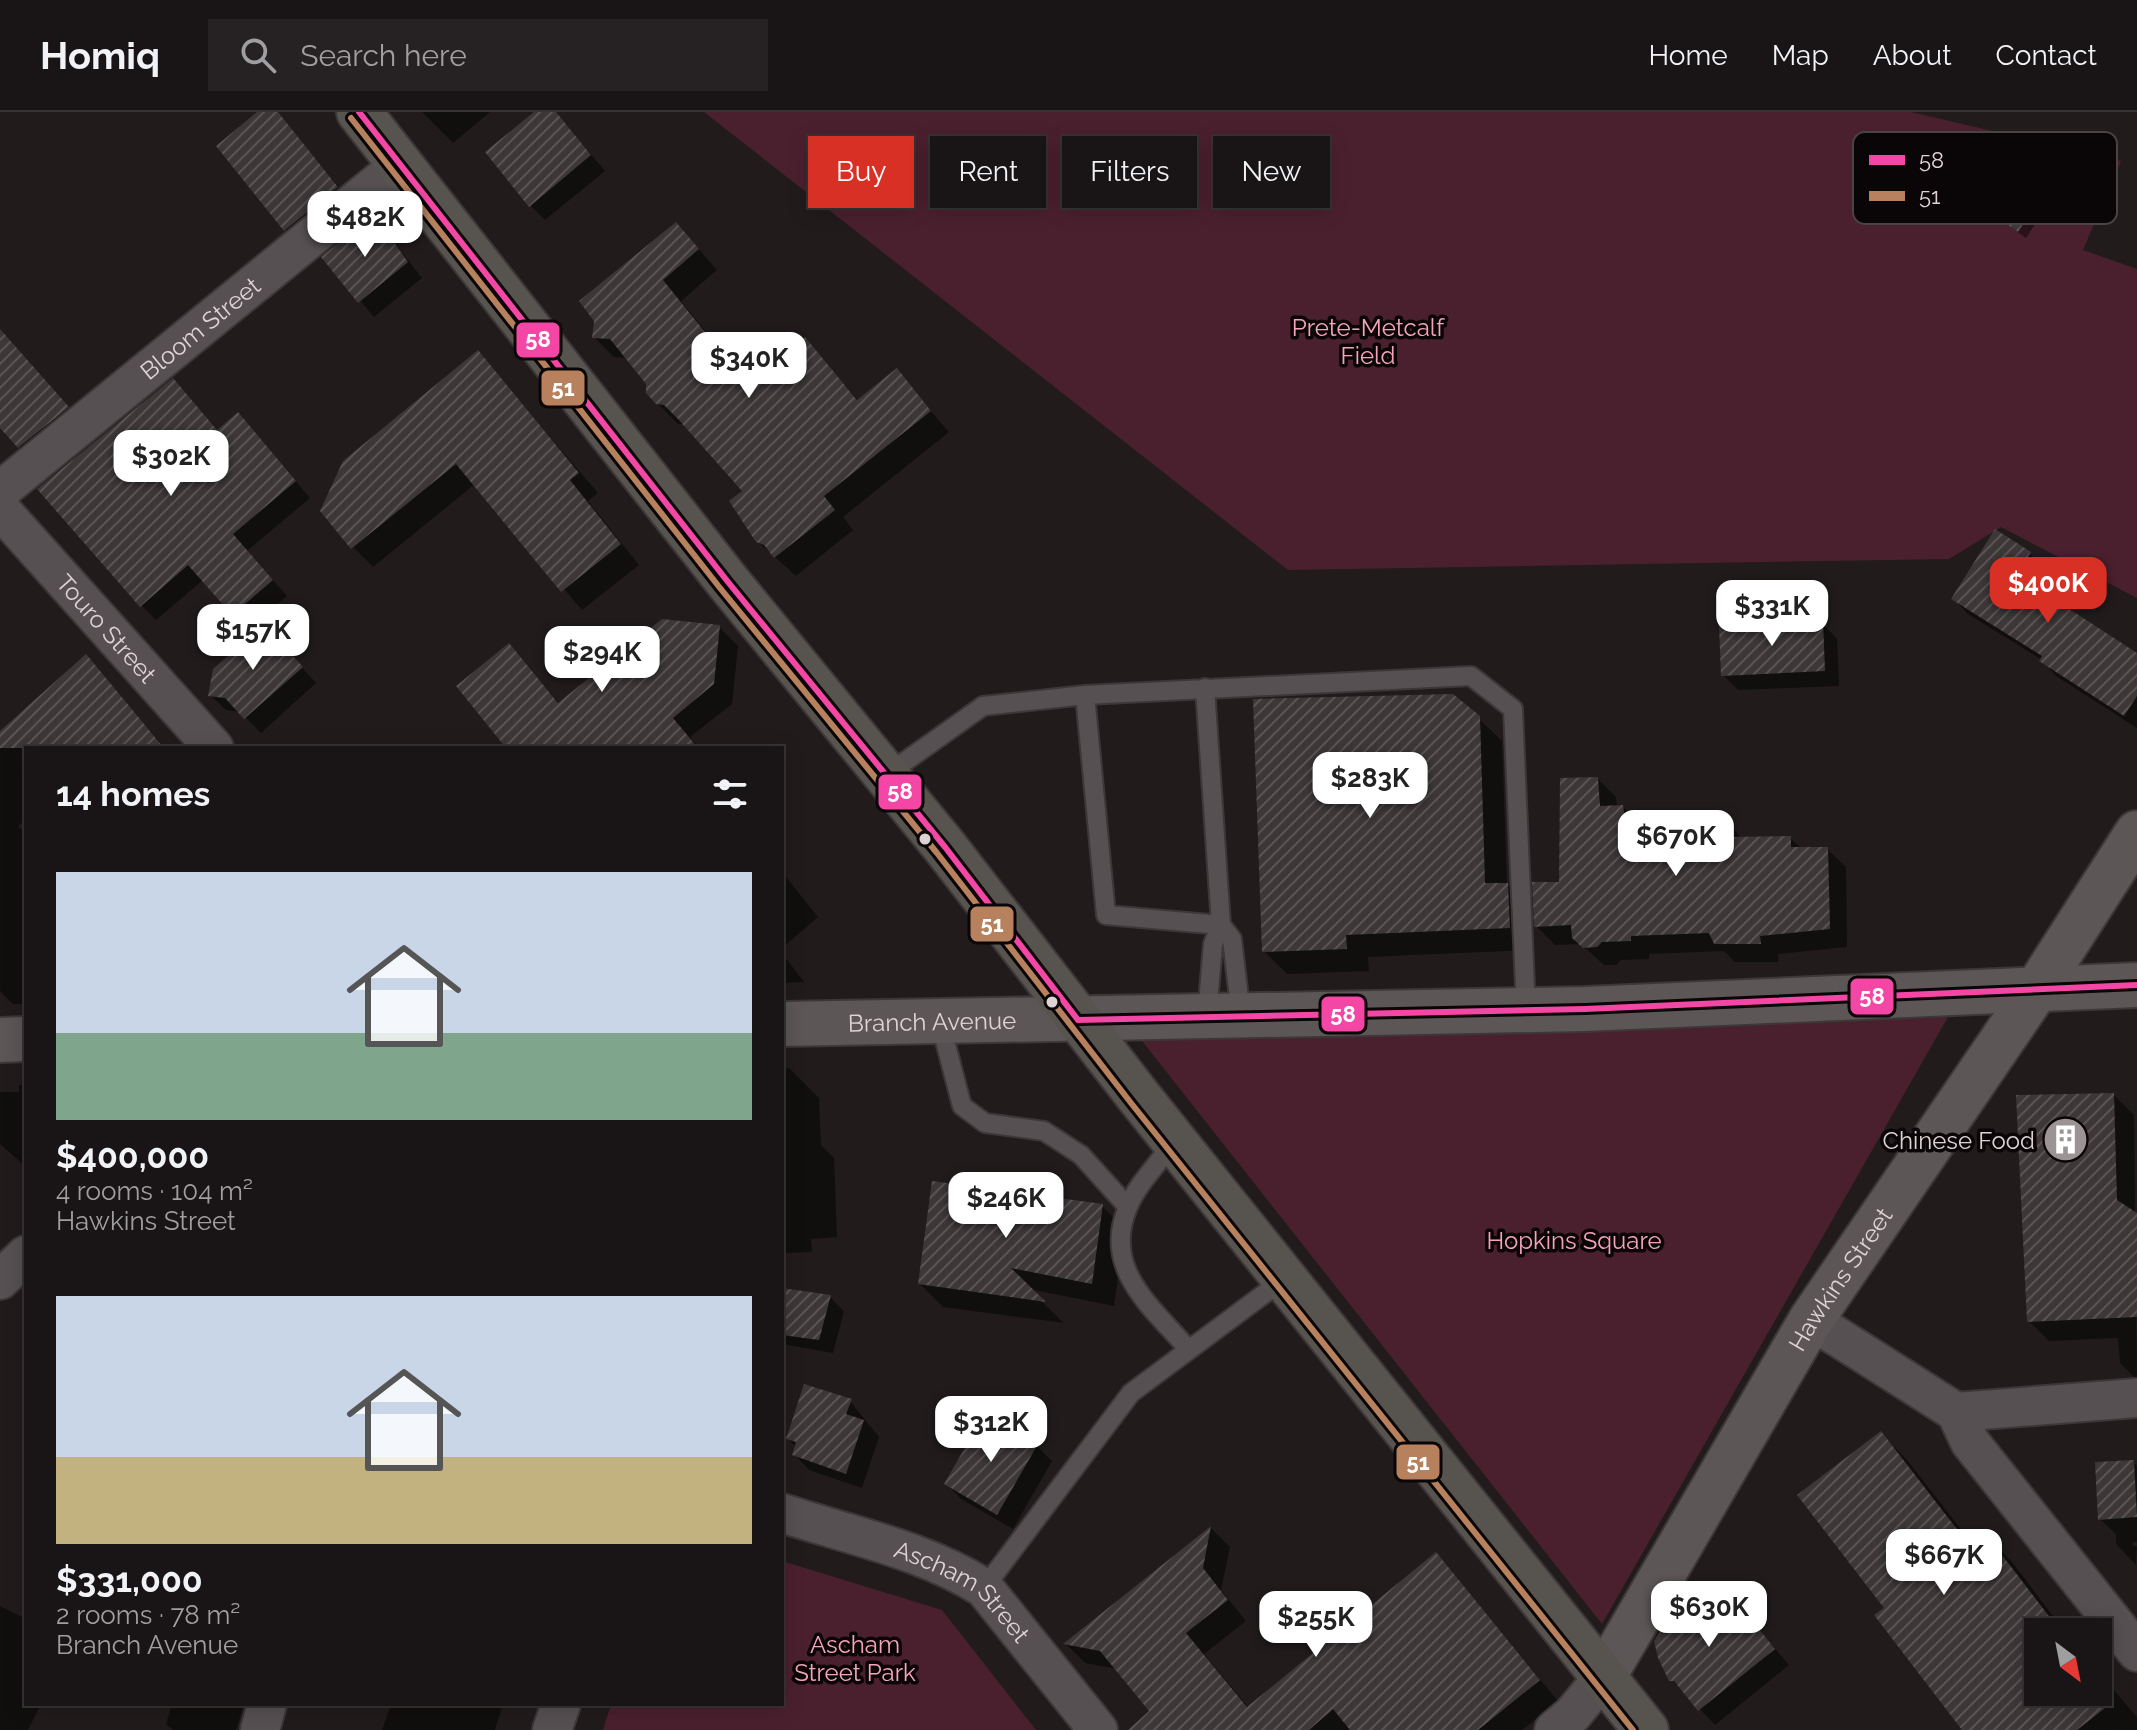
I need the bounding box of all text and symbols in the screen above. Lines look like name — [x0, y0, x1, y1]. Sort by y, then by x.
search box — [208, 19, 768, 91]
text: Homiq — [40, 33, 160, 78]
icon: search — [236, 33, 280, 77]
text: Search here — [300, 38, 467, 73]
text: Home — [1648, 39, 1728, 72]
text: Map — [1772, 39, 1829, 72]
text: About — [1873, 39, 1952, 72]
text: Contact — [1996, 39, 2097, 72]
legend — [1853, 132, 2117, 224]
chip: Buy — [808, 136, 914, 208]
chip: Rent — [930, 136, 1046, 208]
chip: Filters — [1062, 136, 1197, 208]
chip: New — [1213, 136, 1330, 208]
text: 58 — [1919, 147, 1944, 173]
text: 51 — [1919, 183, 1940, 209]
pin: $482K — [309, 191, 421, 259]
text: $482K — [325, 202, 405, 232]
street label: Bloom Street — [134, 271, 266, 385]
park label: Prete-Metcalf Field — [1292, 313, 1445, 370]
line badge: 58 — [515, 321, 561, 359]
text: 58 — [525, 326, 551, 352]
pin: $340K — [693, 332, 805, 400]
text: $340K — [709, 343, 789, 373]
line badge: 51 — [540, 369, 586, 407]
text: 51 — [551, 375, 575, 401]
pin: $302K — [115, 430, 227, 498]
text: $302K — [132, 441, 210, 471]
pin: $400K — [1992, 557, 2104, 625]
street label: Touro Street — [51, 568, 163, 688]
text: $400K — [2008, 568, 2088, 598]
pin: $331K — [1716, 580, 1828, 648]
text: $331K — [1734, 591, 1810, 621]
pin: $157K — [197, 604, 309, 672]
text: $157K — [215, 615, 291, 645]
pin: $294K — [546, 626, 658, 694]
text: $294K — [563, 637, 641, 667]
pin: $283K — [1314, 752, 1426, 820]
text: $283K — [1331, 763, 1409, 793]
icon: filters — [708, 772, 752, 816]
line badge: 58 — [877, 773, 923, 811]
text: 14 homes — [56, 774, 210, 814]
text: 58 — [887, 778, 913, 804]
pin: $670K — [1620, 810, 1732, 878]
text: $670K — [1636, 821, 1716, 851]
unlabelled marker — [917, 831, 933, 847]
line badge: 51 — [969, 905, 1015, 943]
text: 51 — [980, 911, 1004, 937]
icon: home — [332, 924, 476, 1068]
line badge: 58 — [1849, 977, 1895, 1016]
text: 58 — [1859, 983, 1885, 1009]
unlabelled marker — [1044, 994, 1060, 1010]
line badge: 58 — [1320, 995, 1366, 1033]
text: 58 — [1330, 1001, 1356, 1027]
street label: Branch Avenue — [848, 1005, 1016, 1037]
building icon: Chinese Food — [2042, 1116, 2090, 1164]
place label: Chinese Food — [1883, 1126, 2035, 1155]
text: $400,000 — [56, 1136, 209, 1176]
pin: $246K — [950, 1172, 1062, 1240]
text: 4 rooms · 104 m² — [56, 1176, 253, 1206]
text: $246K — [966, 1183, 1046, 1213]
street label: Hawkins Street — [1782, 1202, 1898, 1356]
text: Hawkins Street — [56, 1206, 236, 1236]
park label: Hopkins Square — [1486, 1226, 1662, 1255]
icon: home — [332, 1348, 476, 1492]
pin: $312K — [935, 1396, 1047, 1464]
text: $312K — [953, 1407, 1029, 1437]
line badge: 51 — [1395, 1443, 1441, 1481]
text: 51 — [1406, 1449, 1430, 1475]
pin: $667K — [1888, 1529, 2000, 1597]
street label: Ascham Street — [891, 1534, 1036, 1648]
text: $667K — [1904, 1540, 1984, 1570]
text: $331,000 — [56, 1560, 203, 1600]
pin: $630K — [1653, 1581, 1765, 1649]
pin: $255K — [1260, 1591, 1372, 1659]
text: $630K — [1669, 1592, 1749, 1622]
text: 2 rooms · 78 m² — [56, 1600, 240, 1630]
text: $255K — [1277, 1602, 1355, 1632]
north arrow — [2024, 1618, 2112, 1706]
map controls — [2024, 1618, 2112, 1706]
text: Branch Avenue — [56, 1630, 238, 1660]
park label: Ascham Street Park — [794, 1630, 916, 1687]

